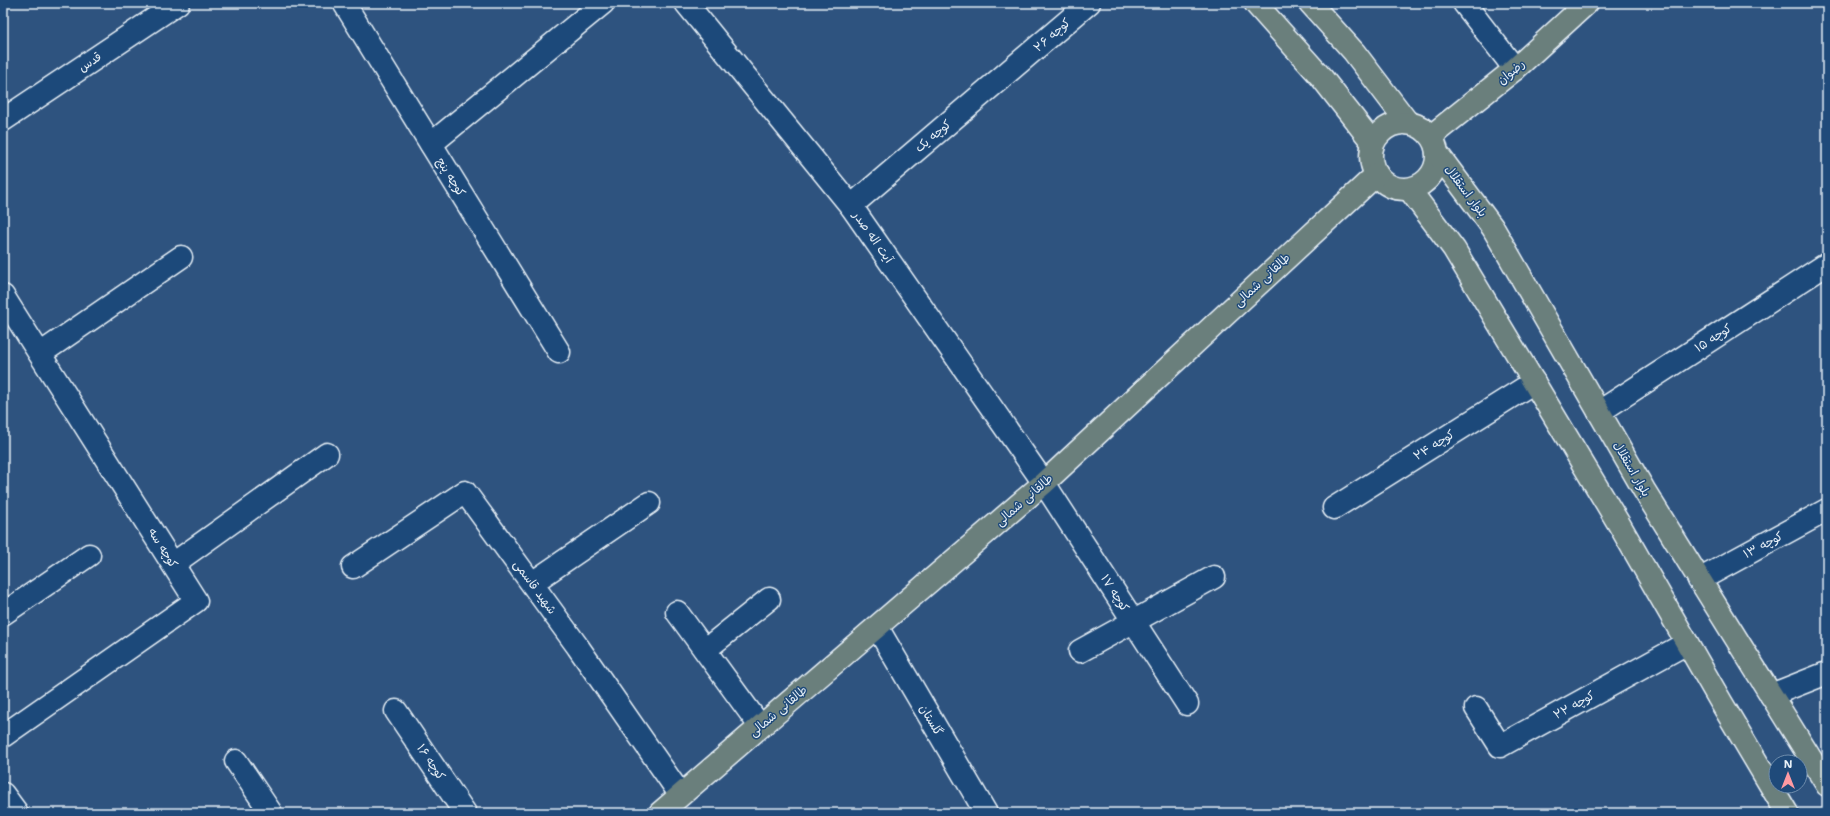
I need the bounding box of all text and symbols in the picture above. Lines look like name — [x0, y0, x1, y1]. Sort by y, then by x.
street label: کوچه ۲۶ — [1030, 15, 1074, 55]
street label: قدس — [75, 48, 105, 76]
street label: رضوان — [1494, 56, 1528, 88]
street label: کوچه یک — [912, 116, 954, 156]
street label: کوچه پنج — [432, 154, 469, 200]
street label: بلوار استقلال — [1441, 162, 1491, 220]
street label: آیت اله صدر — [849, 207, 897, 267]
street label: طالقانی شمالی — [1230, 250, 1294, 310]
street label: کوچه ۱۵ — [1691, 320, 1735, 356]
street label: کوچه ۲۴ — [1410, 426, 1458, 464]
street label: بلوار استقلال — [1610, 439, 1654, 499]
street label: طالقانی شمالی — [992, 471, 1056, 529]
street label: کوچه سه — [144, 525, 182, 571]
street label: کوچه ۱۳ — [1740, 528, 1786, 562]
street label: شهید قاسمی — [510, 557, 560, 617]
street label: کوچه ۱۷ — [1097, 571, 1133, 615]
street label: طالقانی شمالی — [745, 682, 811, 740]
street label: کوچه ۲۲ — [1551, 687, 1597, 723]
street label: گلستان — [915, 701, 947, 739]
street label: کوچه ۱۶ — [413, 741, 449, 783]
north arrow — [1768, 754, 1808, 794]
text: N — [1784, 757, 1793, 772]

